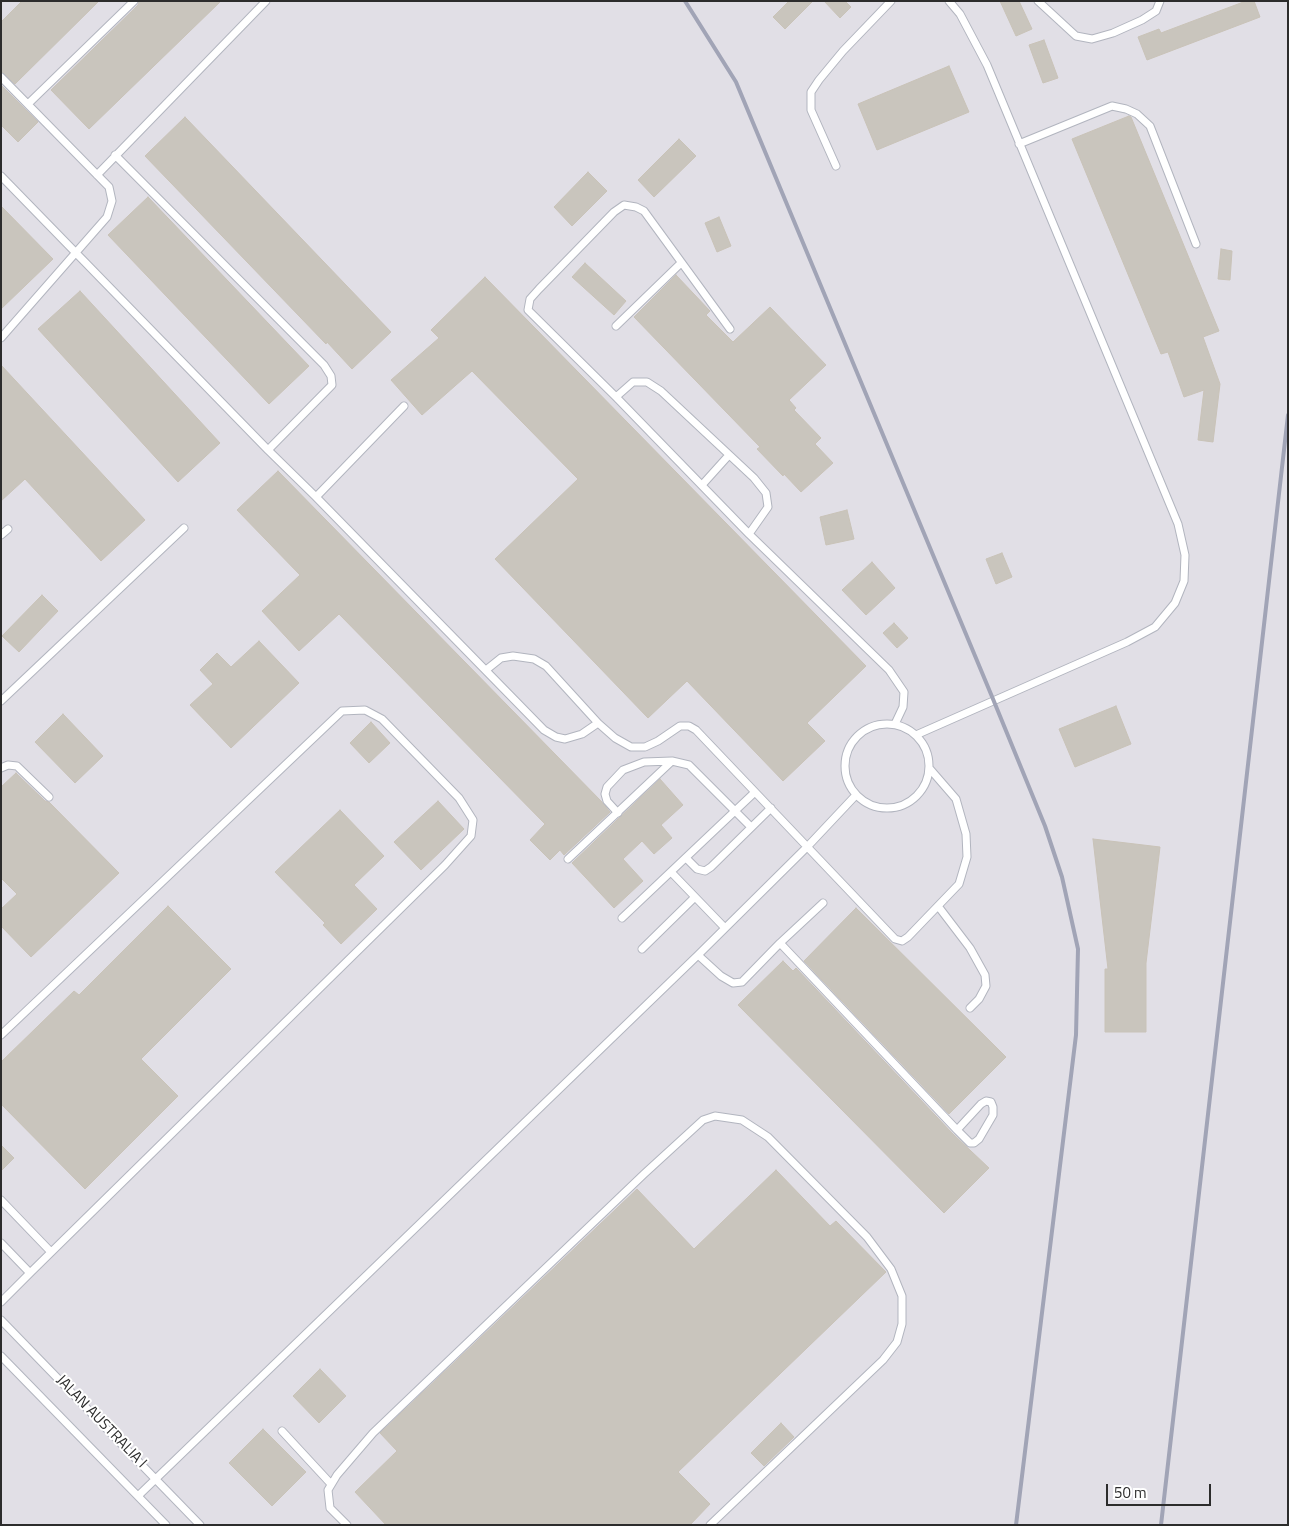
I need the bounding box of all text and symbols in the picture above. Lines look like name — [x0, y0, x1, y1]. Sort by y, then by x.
street label: JALAN AUSTRALIA I — [52, 1372, 150, 1472]
scale bar — [1109, 1474, 1214, 1506]
text: 50 m — [1114, 1481, 1147, 1504]

